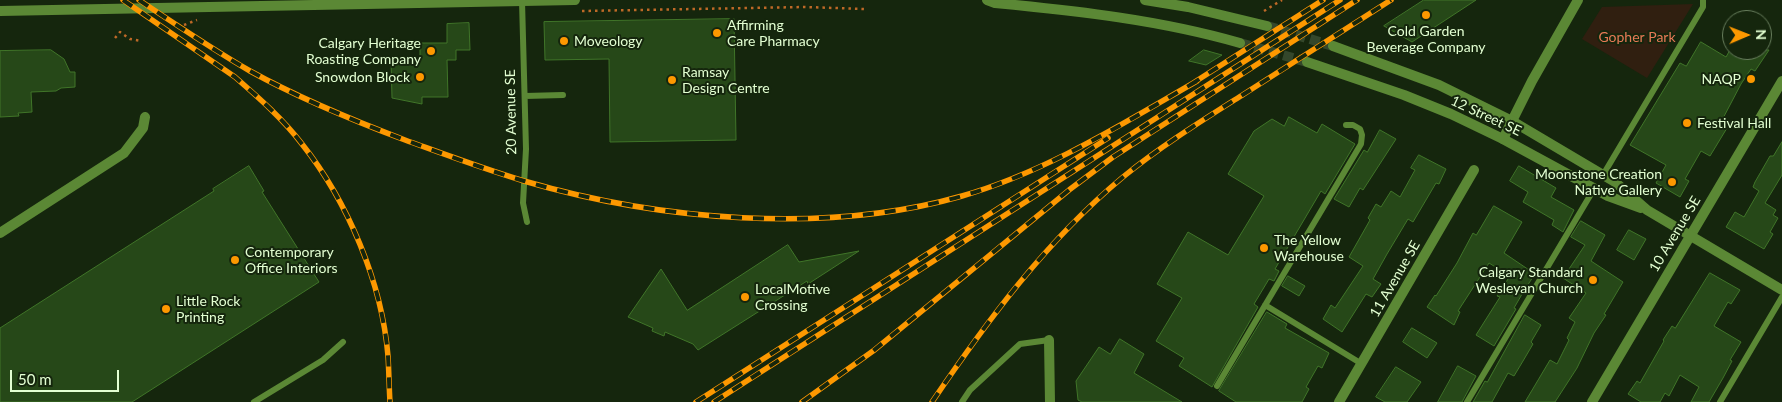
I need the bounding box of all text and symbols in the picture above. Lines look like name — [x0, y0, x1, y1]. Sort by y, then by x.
marker: Cold Garden Beverage Company — [1420, 9, 1432, 21]
north arrow — [1722, 10, 1772, 60]
place label: Affirming Care Pharmacy — [727, 17, 820, 49]
place label: Cold Garden Beverage Company — [1366, 23, 1486, 56]
marker: Affirming Care Pharmacy — [711, 27, 723, 39]
park label: Gopher Park — [1598, 29, 1676, 45]
text: N — [1753, 29, 1770, 40]
place label: Moveology — [574, 33, 643, 49]
place label: Calgary Heritage Roasting Company — [306, 35, 421, 68]
marker: Moveology — [558, 35, 570, 47]
marker: Calgary Heritage Roasting Company — [425, 45, 437, 57]
place label: Ramsay Design Centre — [682, 64, 770, 96]
place label: Snowdon Block — [315, 69, 410, 85]
street label: 20 Avenue SE — [502, 69, 520, 155]
marker: Snowdon Block — [414, 71, 426, 83]
place label: NAQP — [1701, 71, 1741, 87]
marker: NAQP — [1745, 73, 1757, 85]
marker: Ramsay Design Centre — [666, 74, 678, 86]
street label: 12 Street SE — [1448, 92, 1524, 140]
place label: Festival Hall — [1697, 115, 1771, 131]
marker: Festival Hall — [1681, 117, 1693, 129]
place label: Moonstone Creation Native Gallery — [1535, 166, 1662, 198]
marker: Moonstone Creation Native Gallery — [1666, 176, 1678, 188]
street label: 10 Avenue SE — [1646, 193, 1704, 275]
place label: The Yellow Warehouse — [1274, 232, 1344, 264]
street label: 11 Avenue SE — [1366, 238, 1424, 320]
marker: The Yellow Warehouse — [1258, 242, 1270, 254]
place label: Contemporary Office Interiors — [245, 244, 338, 276]
marker: Contemporary Office Interiors — [229, 254, 241, 266]
place label: Calgary Standard Wesleyan Church — [1476, 264, 1583, 296]
marker: Calgary Standard Wesleyan Church — [1587, 274, 1599, 286]
place label: LocalMotive Crossing — [755, 281, 830, 314]
marker: LocalMotive Crossing — [739, 291, 751, 303]
place label: Little Rock Printing — [176, 293, 240, 326]
marker: Little Rock Printing — [160, 303, 172, 315]
scale bar — [12, 360, 121, 392]
text: 50 m — [18, 370, 52, 388]

